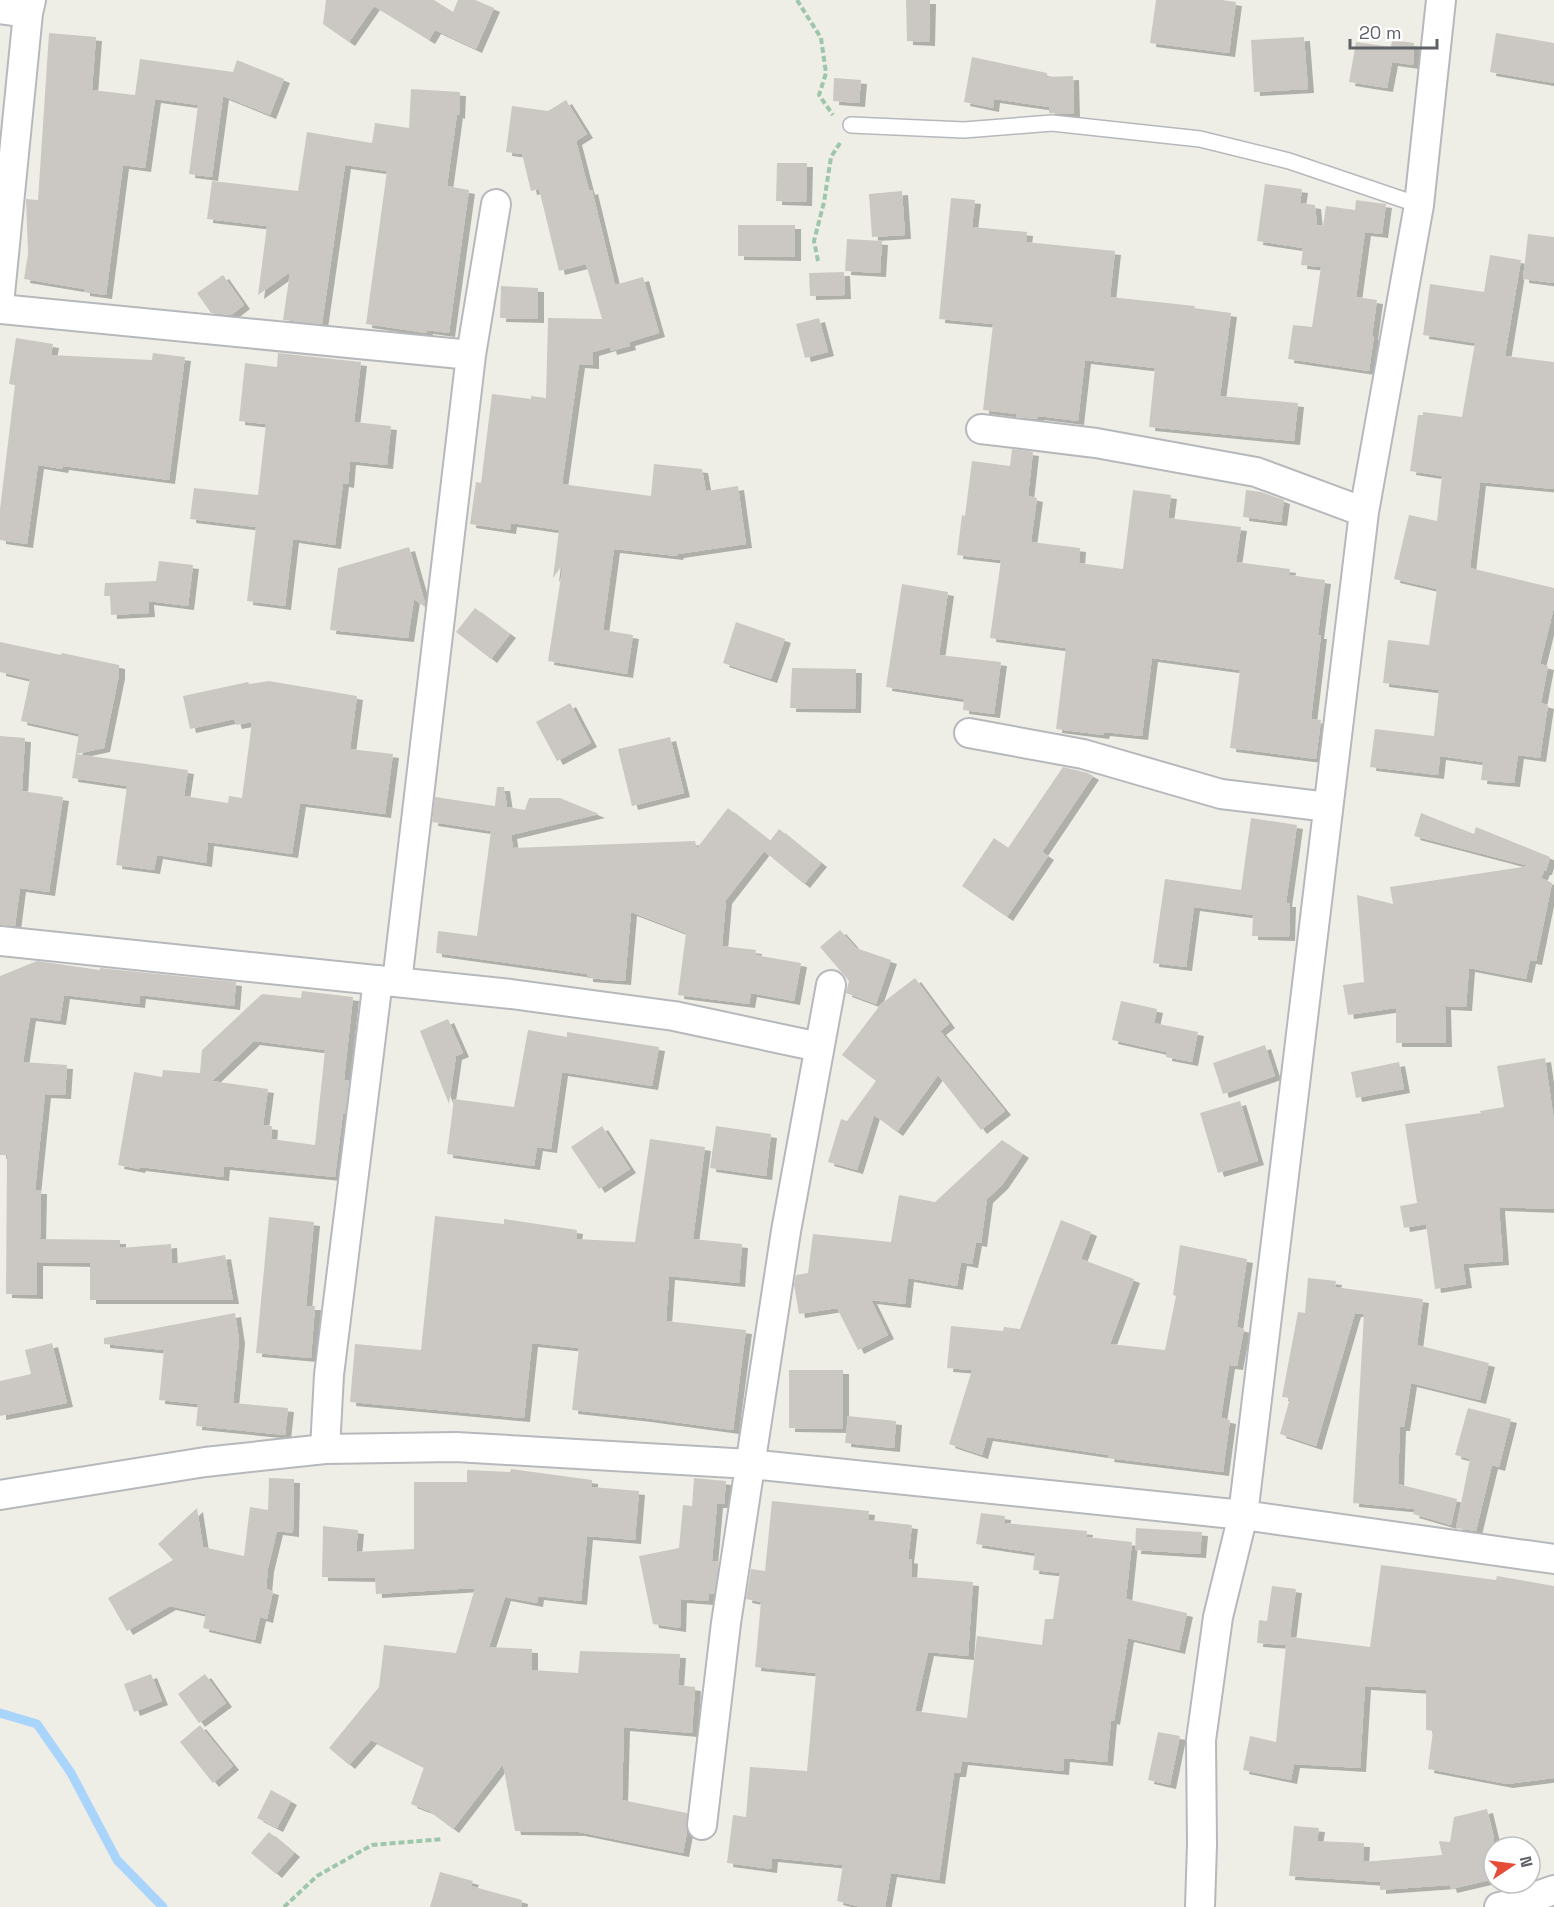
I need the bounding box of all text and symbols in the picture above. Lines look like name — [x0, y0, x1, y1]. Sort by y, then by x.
scale bar — [1350, 12, 1437, 50]
text: 20 m — [1359, 21, 1402, 44]
north arrow — [1482, 1835, 1542, 1895]
text: N — [1515, 1854, 1538, 1869]

